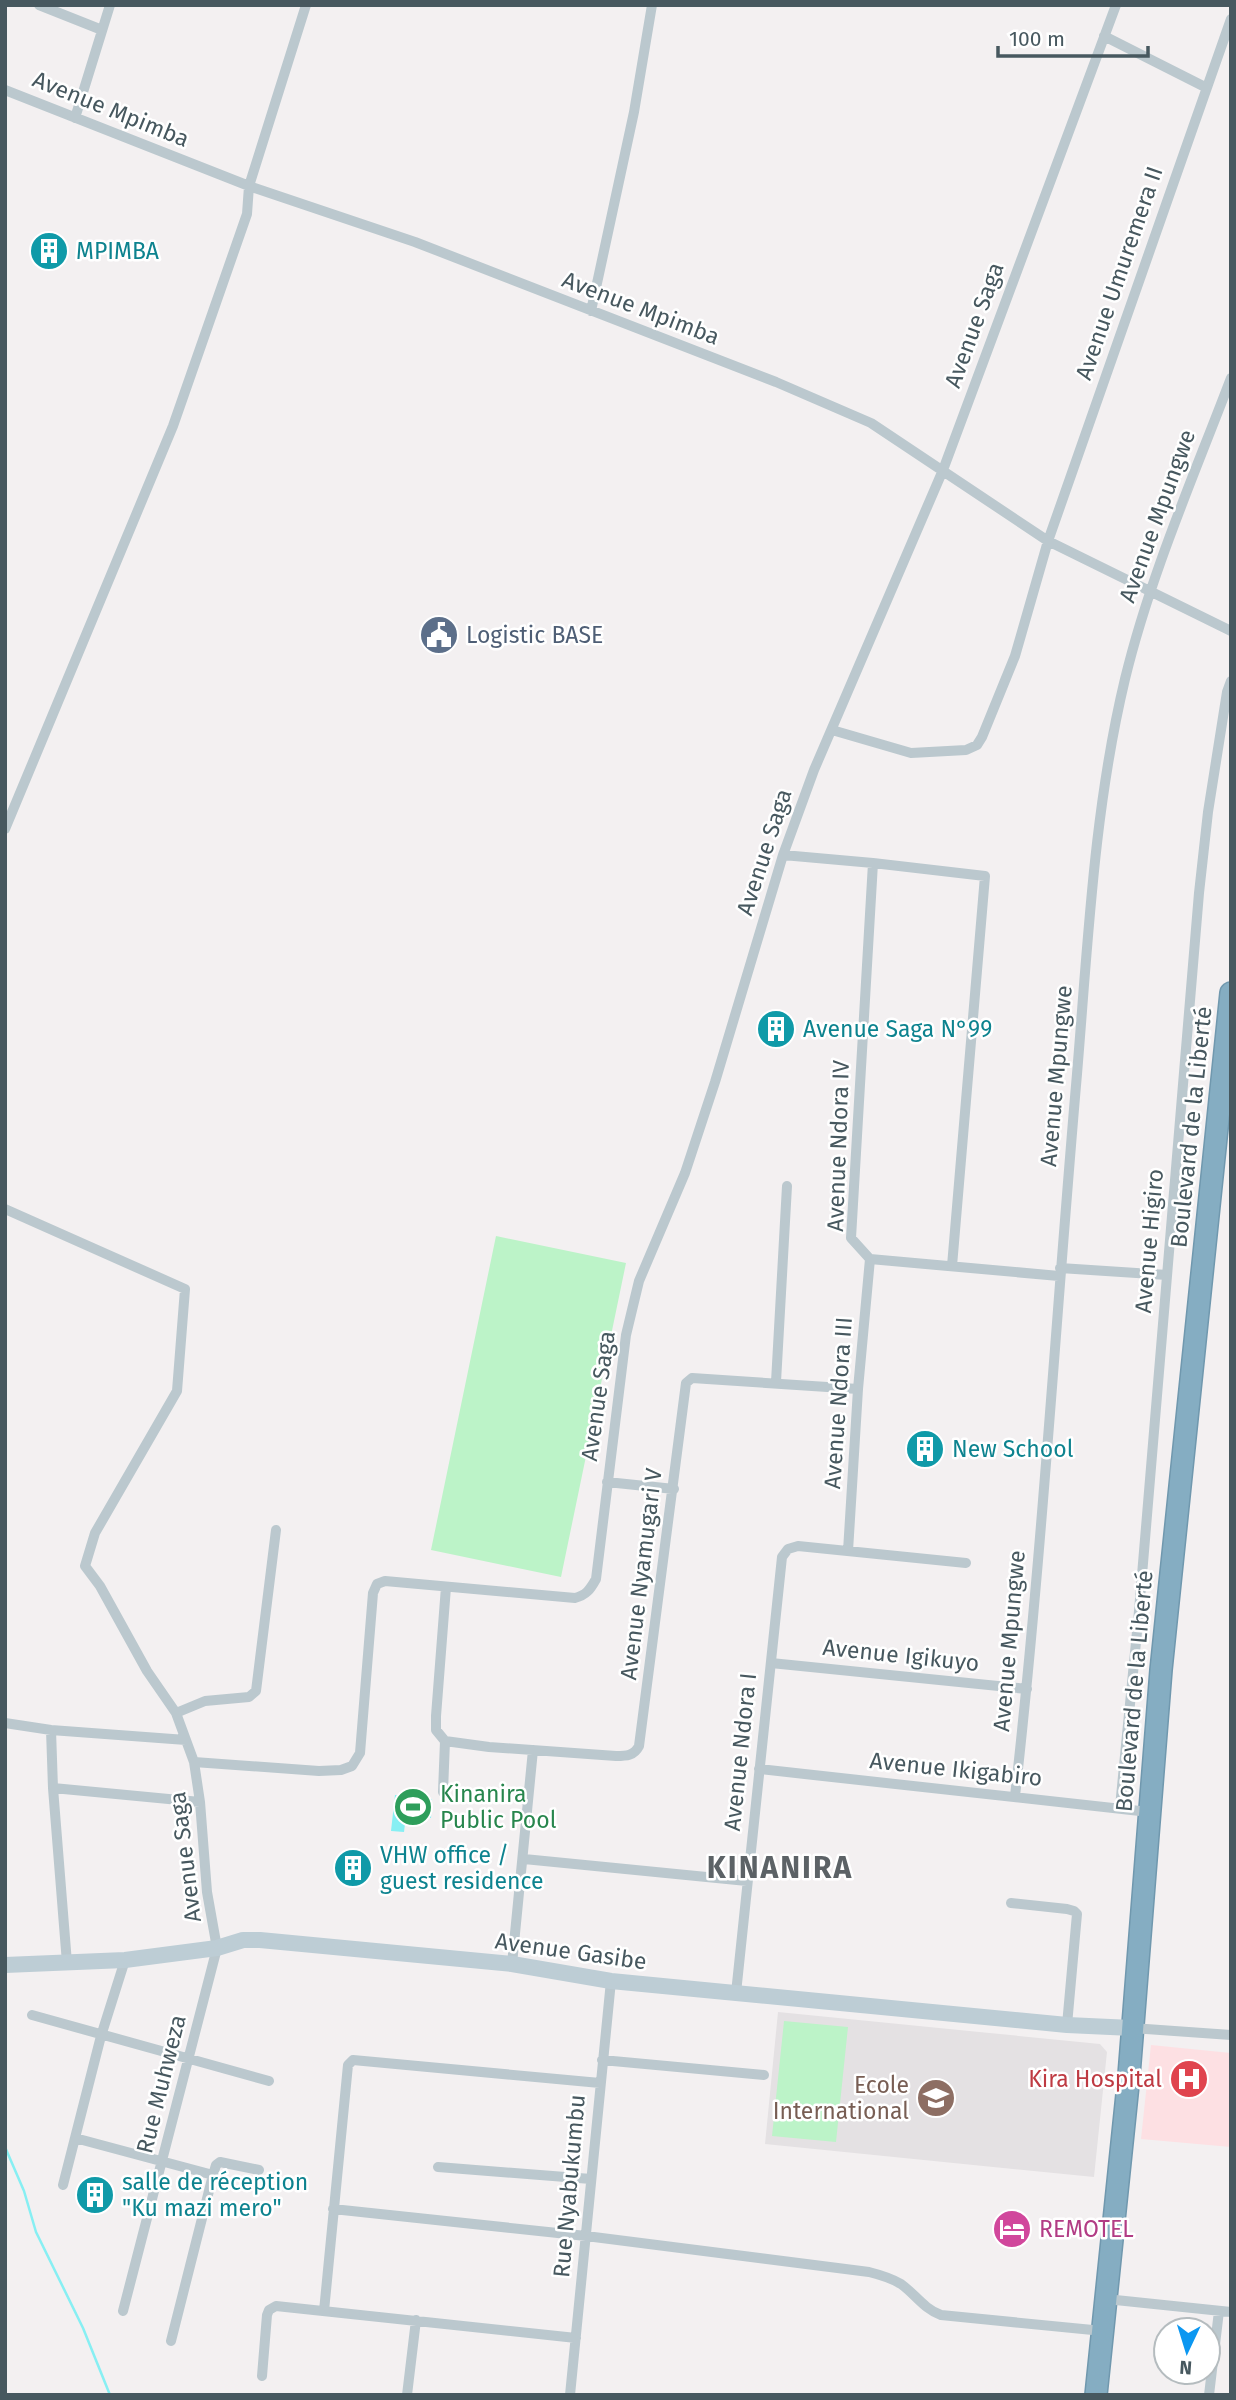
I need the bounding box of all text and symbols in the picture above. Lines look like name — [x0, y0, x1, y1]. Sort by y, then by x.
scale bar — [998, 14, 1148, 58]
text: 100 m — [1009, 26, 1065, 52]
street label: Avenue Mpimba — [29, 65, 193, 153]
street label: Avenue Umuremera II — [1069, 163, 1169, 383]
building icon: MPIMBA — [28, 230, 70, 272]
place label: MPIMBA — [76, 237, 160, 265]
street label: Avenue Saga — [938, 259, 1010, 391]
street label: Avenue Mpimba — [558, 265, 724, 351]
street label: Avenue Mpungwe — [1113, 426, 1201, 606]
public building icon: Logistic BASE — [418, 614, 460, 656]
place label: Logistic BASE — [466, 621, 603, 649]
street label: Avenue Saga — [730, 785, 798, 919]
street label: Avenue Mpungwe — [1034, 984, 1078, 1168]
street label: Boulevard de la Liberté — [1164, 1005, 1218, 1249]
building icon: Avenue Saga N°99 — [755, 1008, 797, 1050]
place label: Avenue Saga N°99 — [803, 1015, 992, 1043]
street label: Avenue Ndora IV — [821, 1060, 855, 1232]
street label: Avenue Higiro — [1129, 1168, 1169, 1314]
street label: Avenue Ndora III — [818, 1316, 858, 1490]
street label: Avenue Saga — [575, 1329, 621, 1463]
building icon: New School — [904, 1428, 946, 1470]
place label: New School — [952, 1435, 1074, 1463]
street label: Avenue Nyamugari V — [614, 1466, 668, 1681]
street label: Avenue Mpungwe — [987, 1549, 1031, 1733]
street label: Boulevard de la Liberté — [1109, 1569, 1159, 1813]
street label: Avenue Igikuyo — [821, 1633, 981, 1677]
street label: Avenue Ndora I — [718, 1672, 762, 1832]
street label: Avenue Ikigabiro — [868, 1746, 1044, 1792]
place label: Kinanira Public Pool — [440, 1780, 557, 1834]
sports icon: Kinanira Public Pool — [392, 1786, 434, 1828]
street label: Avenue Saga — [163, 1790, 207, 1924]
place label: VHW office / guest residence — [380, 1841, 544, 1895]
building icon: VHW office / guest residence — [332, 1847, 374, 1889]
district label: KINANIRA — [707, 1850, 853, 1886]
street label: Avenue Gasibe — [493, 1927, 649, 1975]
street label: Rue Muhweza — [130, 2012, 192, 2156]
hospital icon: Kira Hospital — [1168, 2058, 1210, 2100]
place label: Kira Hospital — [1028, 2065, 1162, 2093]
place label: Ecole International — [773, 2071, 909, 2125]
school or university icon: Ecole International — [915, 2077, 957, 2119]
street label: Rue Nyabukumbu — [547, 2093, 591, 2279]
place label: salle de réception "Ku mazi mero" — [122, 2168, 308, 2222]
building icon: salle de réception "Ku mazi mero" — [74, 2174, 116, 2216]
hotel icon: REMOTEL — [991, 2208, 1033, 2250]
place label: REMOTEL — [1039, 2215, 1134, 2243]
north arrow — [1152, 2316, 1222, 2386]
text: N — [1179, 2356, 1193, 2379]

